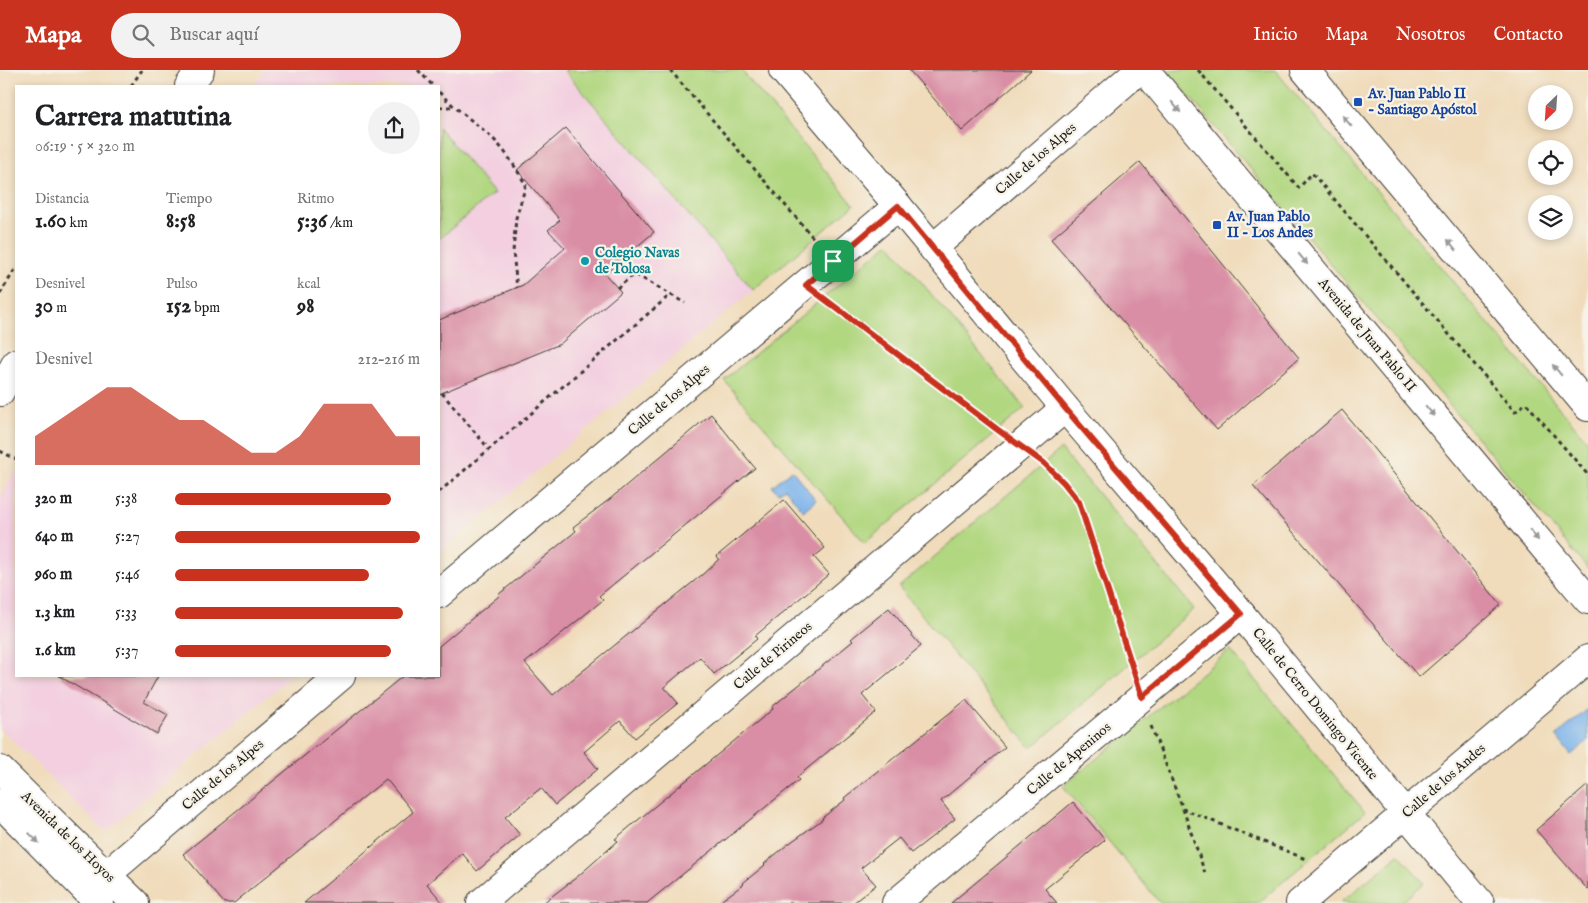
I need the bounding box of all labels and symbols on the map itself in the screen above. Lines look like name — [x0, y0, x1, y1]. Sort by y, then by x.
place label: Av. Juan Pablo II - Santiago Apóstol — [1367, 85, 1478, 119]
north arrow — [1528, 85, 1572, 130]
marker: Av. Juan Pablo II - Santiago Apóstol — [1352, 96, 1364, 108]
one-way arrow — [1171, 101, 1182, 114]
one-way arrow — [1342, 115, 1353, 128]
street label: Calle de los Alpes — [992, 119, 1080, 199]
place label: Av. Juan Pablo II - Los Andes — [1226, 208, 1313, 242]
marker: Av. Juan Pablo II - Los Andes — [1211, 219, 1223, 231]
pin — [812, 240, 854, 282]
one-way arrow — [1446, 240, 1458, 252]
place label: Colegio Navas de Tolosa — [595, 244, 679, 278]
one-way arrow — [1297, 253, 1308, 265]
marker: Colegio Navas de Tolosa — [579, 255, 591, 267]
street label: Avenida de Juan Pablo II — [1313, 274, 1420, 396]
street label: Calle de los Alpes — [624, 360, 714, 440]
one-way arrow — [1551, 363, 1562, 376]
one-way arrow — [1424, 404, 1435, 417]
one-way arrow — [1528, 529, 1539, 542]
street label: Calle de Pirineos — [730, 618, 816, 694]
street label: Calle de Cerro Domingo Vicente — [1248, 624, 1382, 784]
street label: Calle de Apeninos — [1023, 718, 1115, 800]
street label: Calle de los Alpes — [178, 735, 268, 815]
street label: Calle de los Andes — [1398, 740, 1490, 822]
street label: Avenida de los Hoyos — [16, 787, 119, 887]
one-way arrow — [28, 831, 40, 843]

